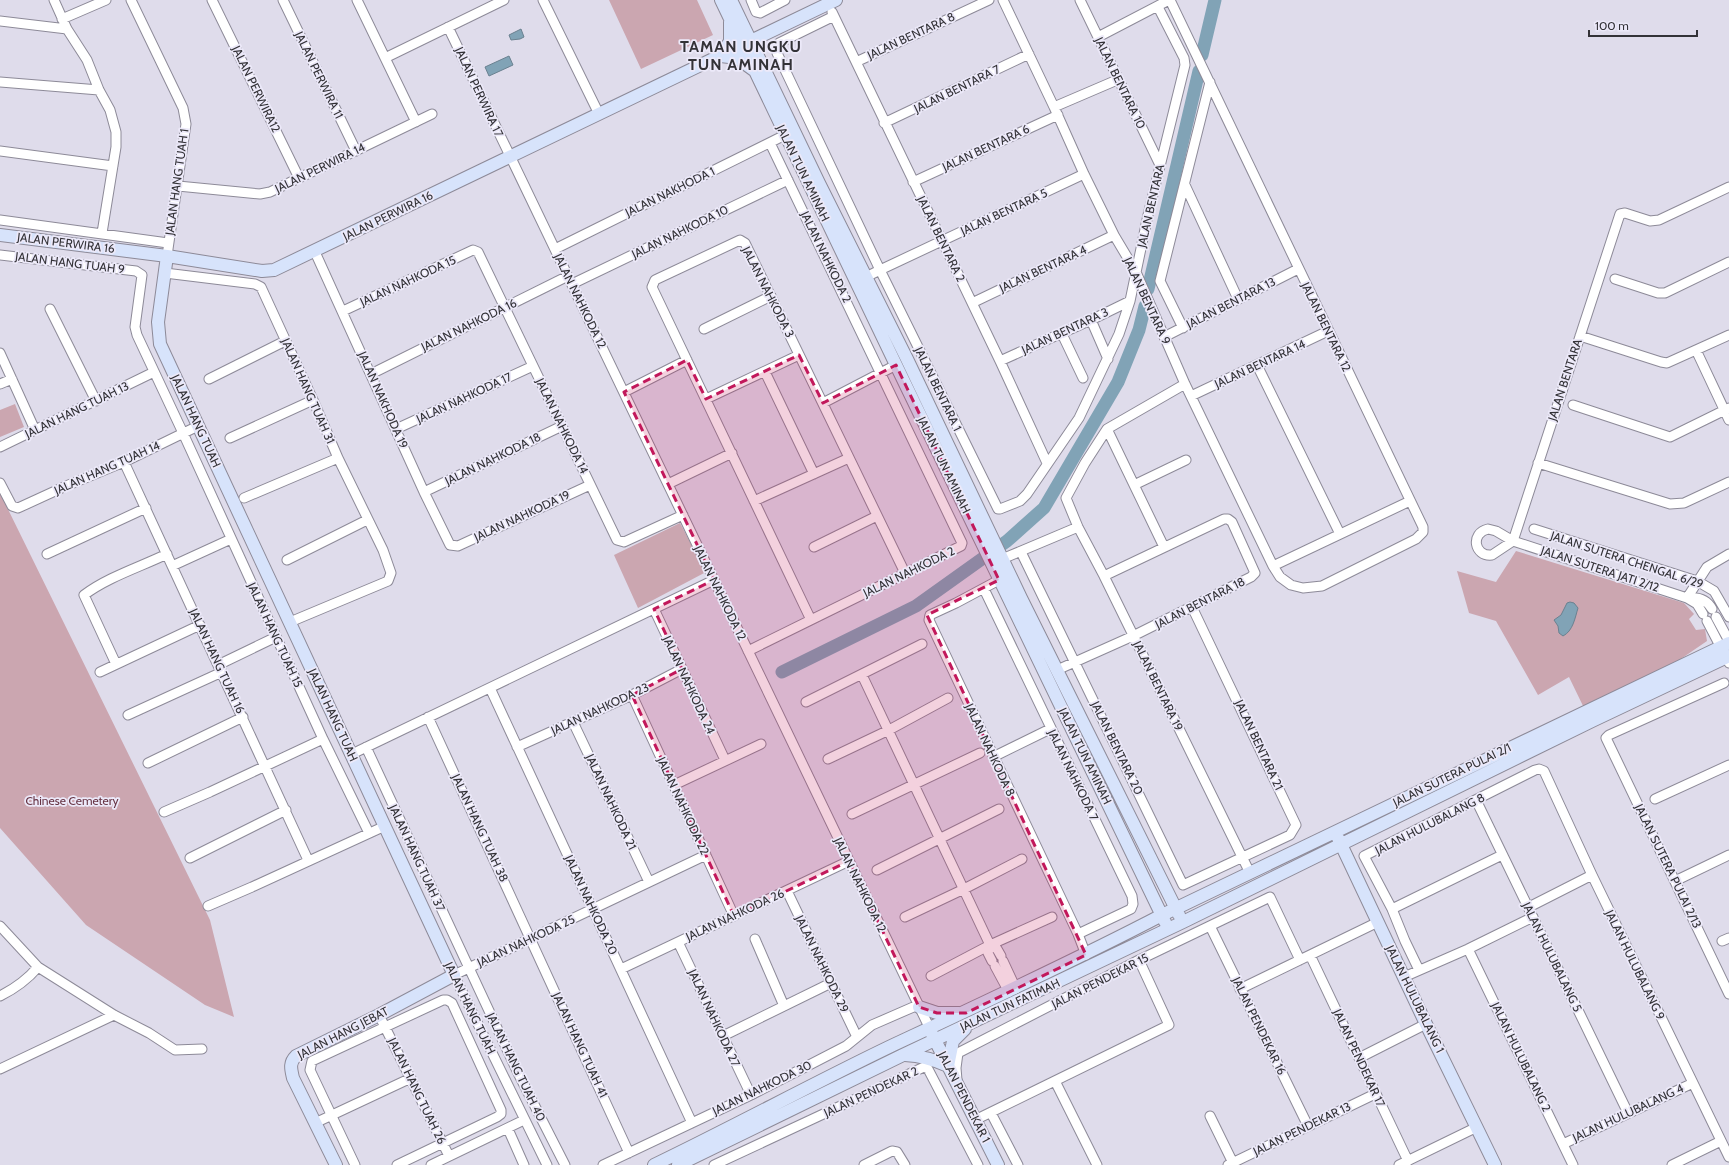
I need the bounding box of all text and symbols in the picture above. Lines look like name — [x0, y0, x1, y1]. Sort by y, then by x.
street label: JALAN BENTARA 8 — [864, 9, 957, 63]
scale bar — [1589, 12, 1697, 38]
text: 100 m — [1595, 18, 1629, 33]
street label: JALAN PERWIRA 11 — [291, 28, 347, 121]
street label: JALAN BENTARA 10 — [1091, 34, 1149, 131]
district label: TAMAN UNGKU TUN AMINAH — [680, 37, 802, 74]
street label: JALAN PERWIRA12 — [228, 42, 284, 135]
street label: JALAN PERWIRA 17 — [452, 44, 507, 139]
street label: JALAN BENTARA 7 — [910, 61, 1002, 116]
street label: JALAN TUN AMINAH — [773, 121, 833, 224]
street label: JALAN BENTARA 6 — [939, 121, 1032, 175]
street label: JALAN HANG TUAH 1 — [161, 128, 191, 237]
street label: JALAN PERWIRA 14 — [271, 139, 367, 196]
street label: JALAN BENTARA — [1133, 162, 1168, 250]
street label: JALAN NAKHODA 1 — [622, 163, 717, 220]
street label: JALAN BENTARA 5 — [957, 185, 1050, 239]
street label: JALAN PERWIRA 16 — [339, 187, 435, 244]
street label: JALAN BENTARA 2 — [914, 192, 969, 284]
street label: JALAN NAHKODA 10 — [628, 202, 731, 262]
street label: JALAN NAHKODA 2 — [797, 208, 855, 305]
street label: JALAN PERWIRA 16 — [15, 229, 116, 256]
street label: JALAN BENTARA 4 — [996, 242, 1089, 296]
street label: JALAN NAHKODA 3 — [739, 243, 798, 340]
street label: JALAN HANG TUAH 9 — [13, 248, 126, 277]
street label: JALAN NAHKODA 12 — [550, 250, 610, 351]
street label: JALAN NAHKODA 15 — [357, 252, 458, 310]
street label: JALAN BENTARA 9 — [1120, 254, 1174, 347]
street label: JALAN BENTARA 13 — [1183, 274, 1278, 332]
street label: JALAN BENTARA 12 — [1298, 279, 1355, 374]
street label: JALAN NAHKODA 16 — [418, 295, 519, 355]
street label: JALAN BENTARA 3 — [1018, 304, 1111, 358]
street label: JALAN HANG TUAH 31 — [278, 335, 338, 446]
street label: JALAN BENTARA 14 — [1211, 336, 1308, 392]
street label: JALAN BENTARA — [1544, 337, 1585, 424]
street label: JALAN BENTARA 1 — [911, 343, 965, 433]
street label: JALAN NAKHODA 19 — [355, 348, 412, 451]
street label: JALAN NAHKODA 17 — [413, 369, 514, 427]
street label: JALAN HANG TUAH — [168, 371, 225, 470]
street label: JALAN NAHKODA 14 — [532, 375, 592, 476]
street label: JALAN HANG TUAH 13 — [21, 378, 131, 442]
street label: JALAN TUN AMINAH — [914, 413, 974, 516]
street label: JALAN NAHKODA 18 — [441, 429, 543, 489]
street label: JALAN HANG TUAH 14 — [51, 437, 162, 498]
street label: JALAN NAHKODA 19 — [470, 487, 572, 545]
street label: JALAN SUTERA CHENGAL 6/29 — [1548, 527, 1706, 591]
street label: JALAN NAHKODA 12 — [690, 542, 750, 643]
street label: JALAN SUTERA JATI 2/12 — [1538, 542, 1661, 595]
street label: JALAN NAHKODA 2 — [860, 543, 957, 601]
street label: JALAN BENTARA 18 — [1151, 573, 1247, 632]
street label: JALAN HANG TUAH 15 — [244, 579, 306, 690]
street label: JALAN HANG TUAH 16 — [186, 605, 248, 716]
street label: JALAN NAHKODA 24 — [660, 632, 719, 736]
street label: JALAN BENTARA 19 — [1130, 637, 1187, 733]
street label: JALAN HANG TUAH — [305, 665, 362, 764]
street label: JALAN NAHKODA 23 — [547, 679, 651, 738]
street label: JALAN BENTARA 21 — [1232, 696, 1287, 792]
street label: JALAN BENTARA 20 — [1088, 698, 1147, 797]
street label: JALAN NAHKODA 8 — [962, 700, 1019, 799]
street label: JALAN TUN AMINAH — [1055, 704, 1115, 807]
street label: JALAN NAHKODA 7 — [1044, 726, 1102, 823]
street label: JALAN SUTERA PULAI 2/1 — [1389, 739, 1513, 810]
street label: JALAN NAHKODA 21 — [582, 751, 640, 852]
street label: JALAN NAHKODA 22 — [654, 754, 713, 857]
street label: JALAN HANG TUAH 38 — [448, 771, 512, 884]
street label: JALAN HULUBALANG 8 — [1372, 789, 1487, 858]
park label: Chinese Cemetery — [25, 793, 119, 808]
street label: JALAN SUTERA PULAI 2/13 — [1631, 800, 1705, 930]
street label: JALAN HANG TUAH 37 — [386, 801, 449, 914]
street label: JALAN NAHKODA 12 — [830, 834, 890, 935]
street label: JALAN NAHKODA 20 — [561, 852, 621, 957]
street label: JALAN NAHKODA 26 — [682, 885, 787, 944]
street label: JALAN HULUBALANG 5 — [1519, 899, 1586, 1014]
street label: JALAN HULUBALANG 9 — [1602, 906, 1669, 1022]
street label: JALAN NAHKODA 25 — [473, 911, 577, 970]
street label: JALAN NAHKODA 29 — [792, 912, 853, 1015]
street label: JALAN HULUBALANG 1 — [1382, 942, 1448, 1055]
street label: JALAN PENDEKAR 15 — [1048, 950, 1151, 1012]
street label: JALAN HANG TUAH — [441, 958, 499, 1056]
street label: JALAN NAHKODA 27 — [685, 966, 744, 1069]
street label: JALAN PENDEKAR 16 — [1229, 973, 1290, 1077]
street label: JALAN TUN FATIMAH — [956, 975, 1062, 1035]
street label: JALAN HANG TUAH 41 — [549, 989, 611, 1100]
street label: JALAN HULUBALANG 2 — [1488, 999, 1555, 1114]
street label: JALAN HANG JEBAT — [294, 1003, 391, 1062]
street label: JALAN PENDEKAR 17 — [1330, 1005, 1389, 1109]
street label: JALAN HANG TUAH 40 — [483, 1009, 549, 1123]
street label: JALAN HANG TUAH 26 — [385, 1034, 450, 1147]
street label: JALAN PENDEKAR 1 — [935, 1048, 994, 1145]
street label: JALAN NAHKODA 30 — [709, 1057, 814, 1119]
street label: JALAN PENDEKAR 2 — [820, 1063, 921, 1120]
street label: JALAN HULUBALANG 4 — [1569, 1080, 1686, 1145]
street label: JALAN PENDEKAR 13 — [1250, 1098, 1353, 1159]

